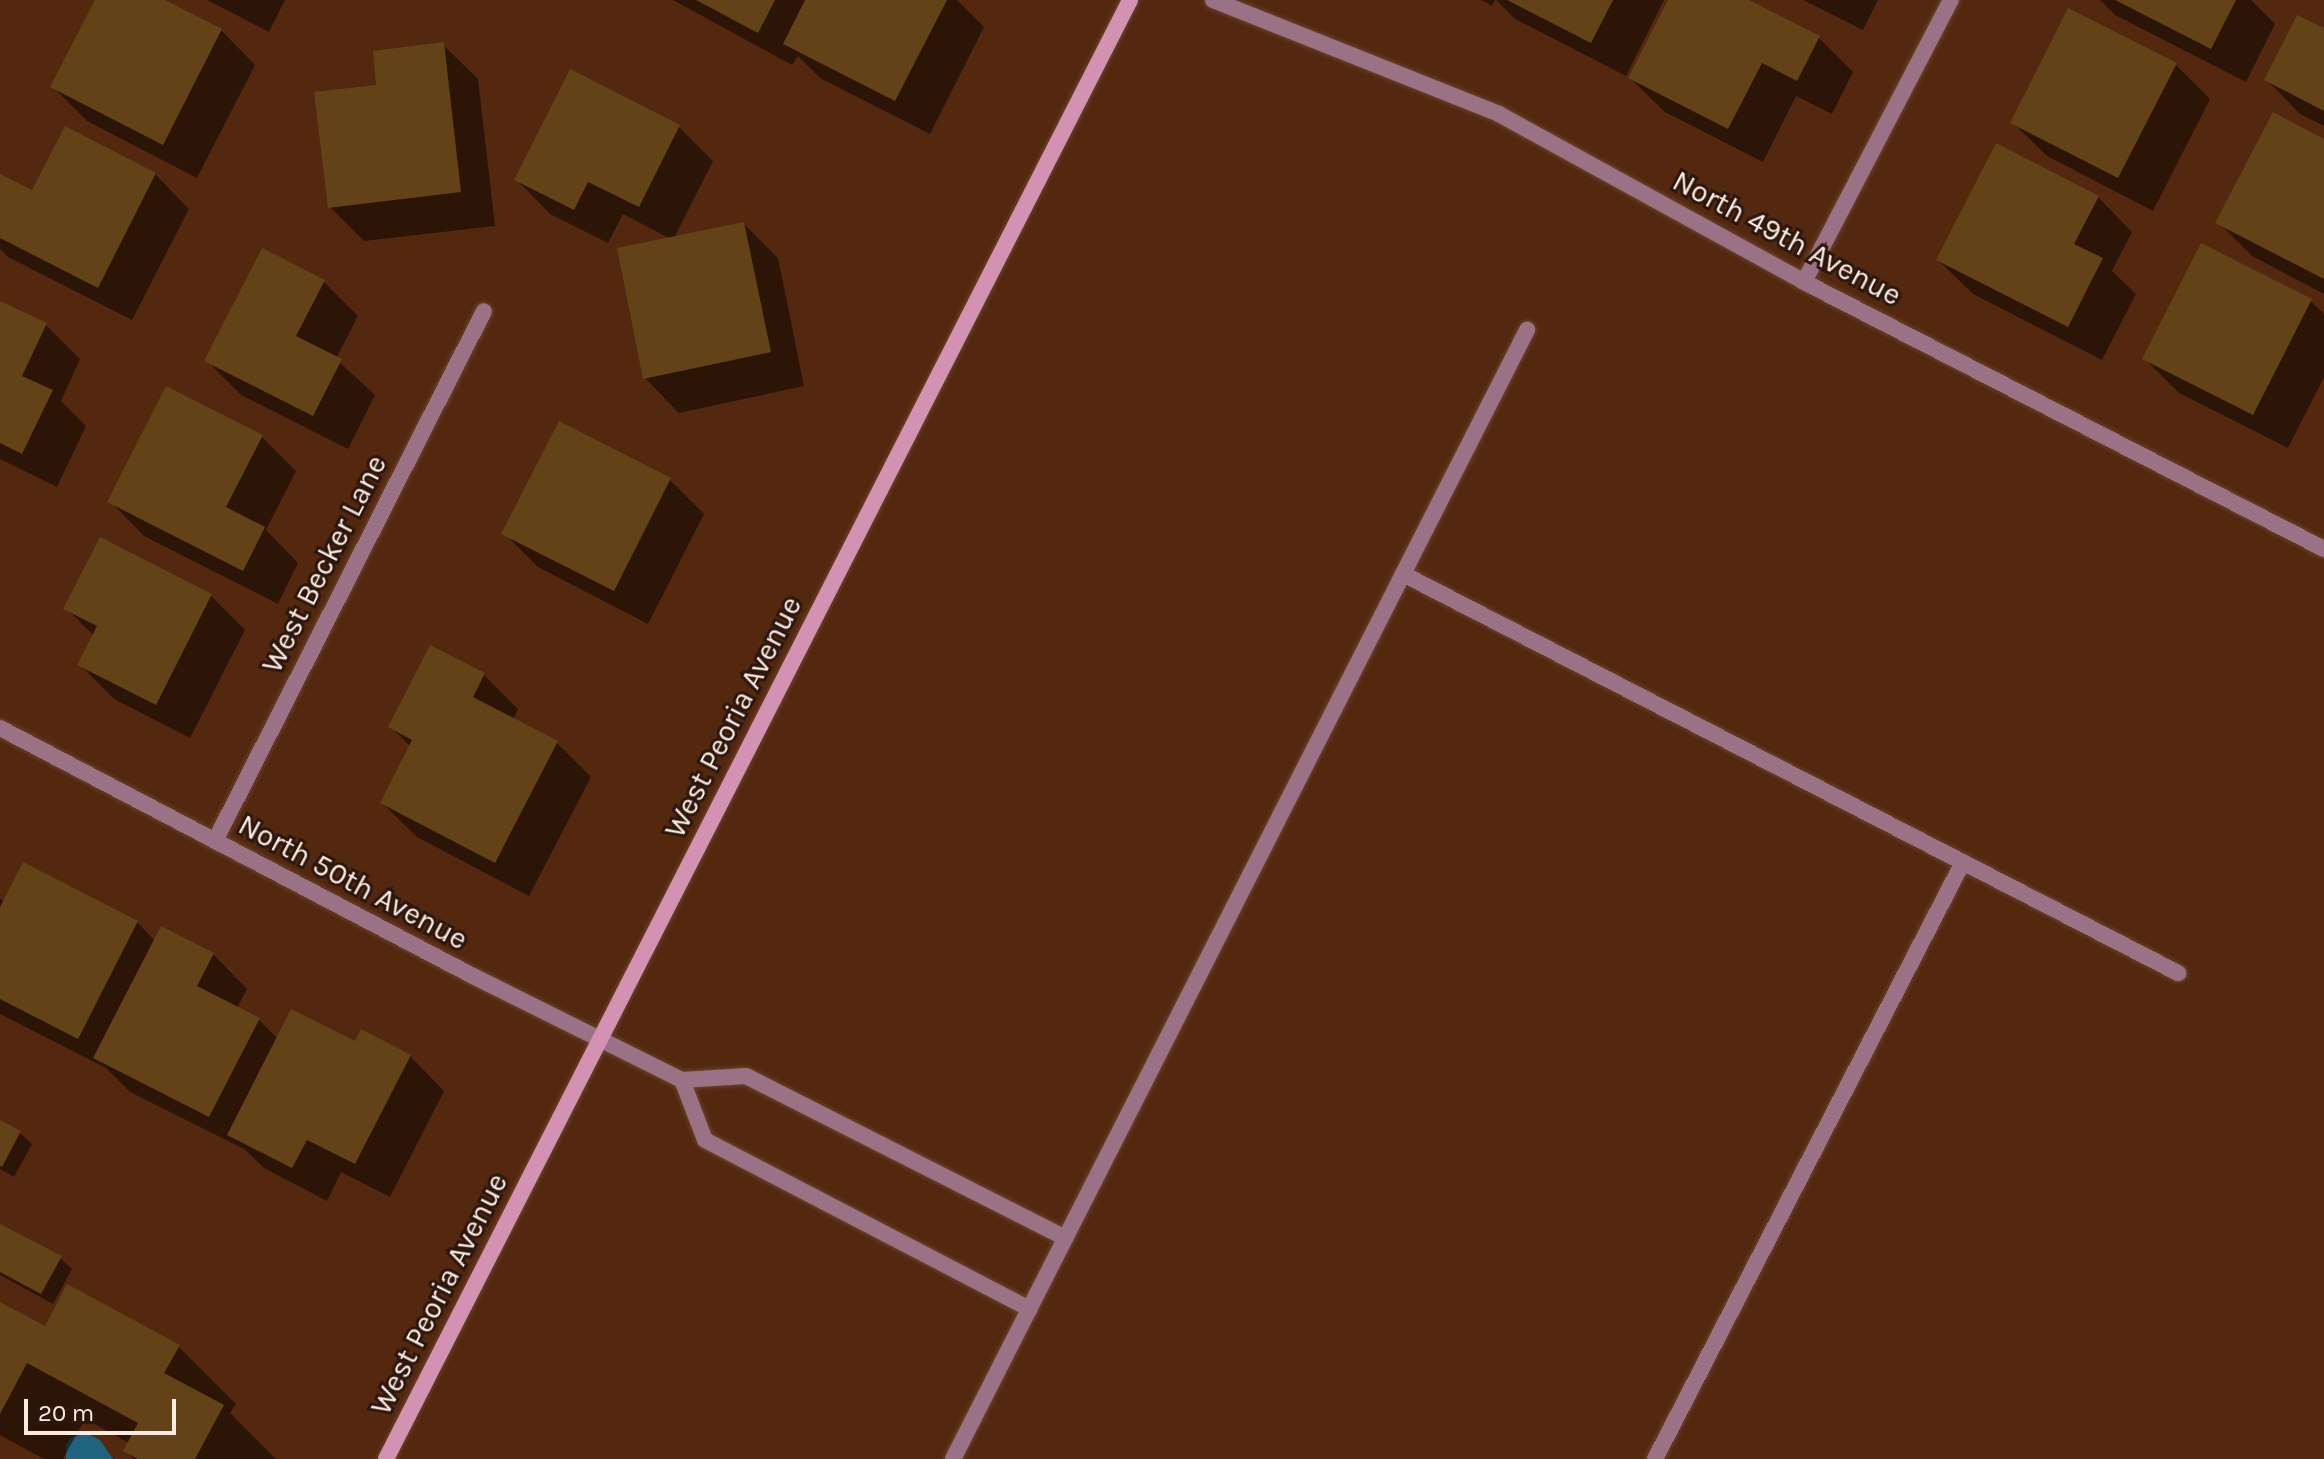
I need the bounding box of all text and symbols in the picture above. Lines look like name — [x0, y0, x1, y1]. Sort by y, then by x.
street label: North 49th Avenue — [1667, 163, 1907, 313]
street label: West Becker Lane — [254, 449, 394, 679]
street label: West Peoria Avenue — [657, 590, 809, 844]
street label: North 50th Avenue — [232, 806, 474, 958]
street label: West Peoria Avenue — [363, 1167, 515, 1421]
scale bar — [28, 1383, 180, 1433]
text: 20 m — [38, 1399, 94, 1427]

